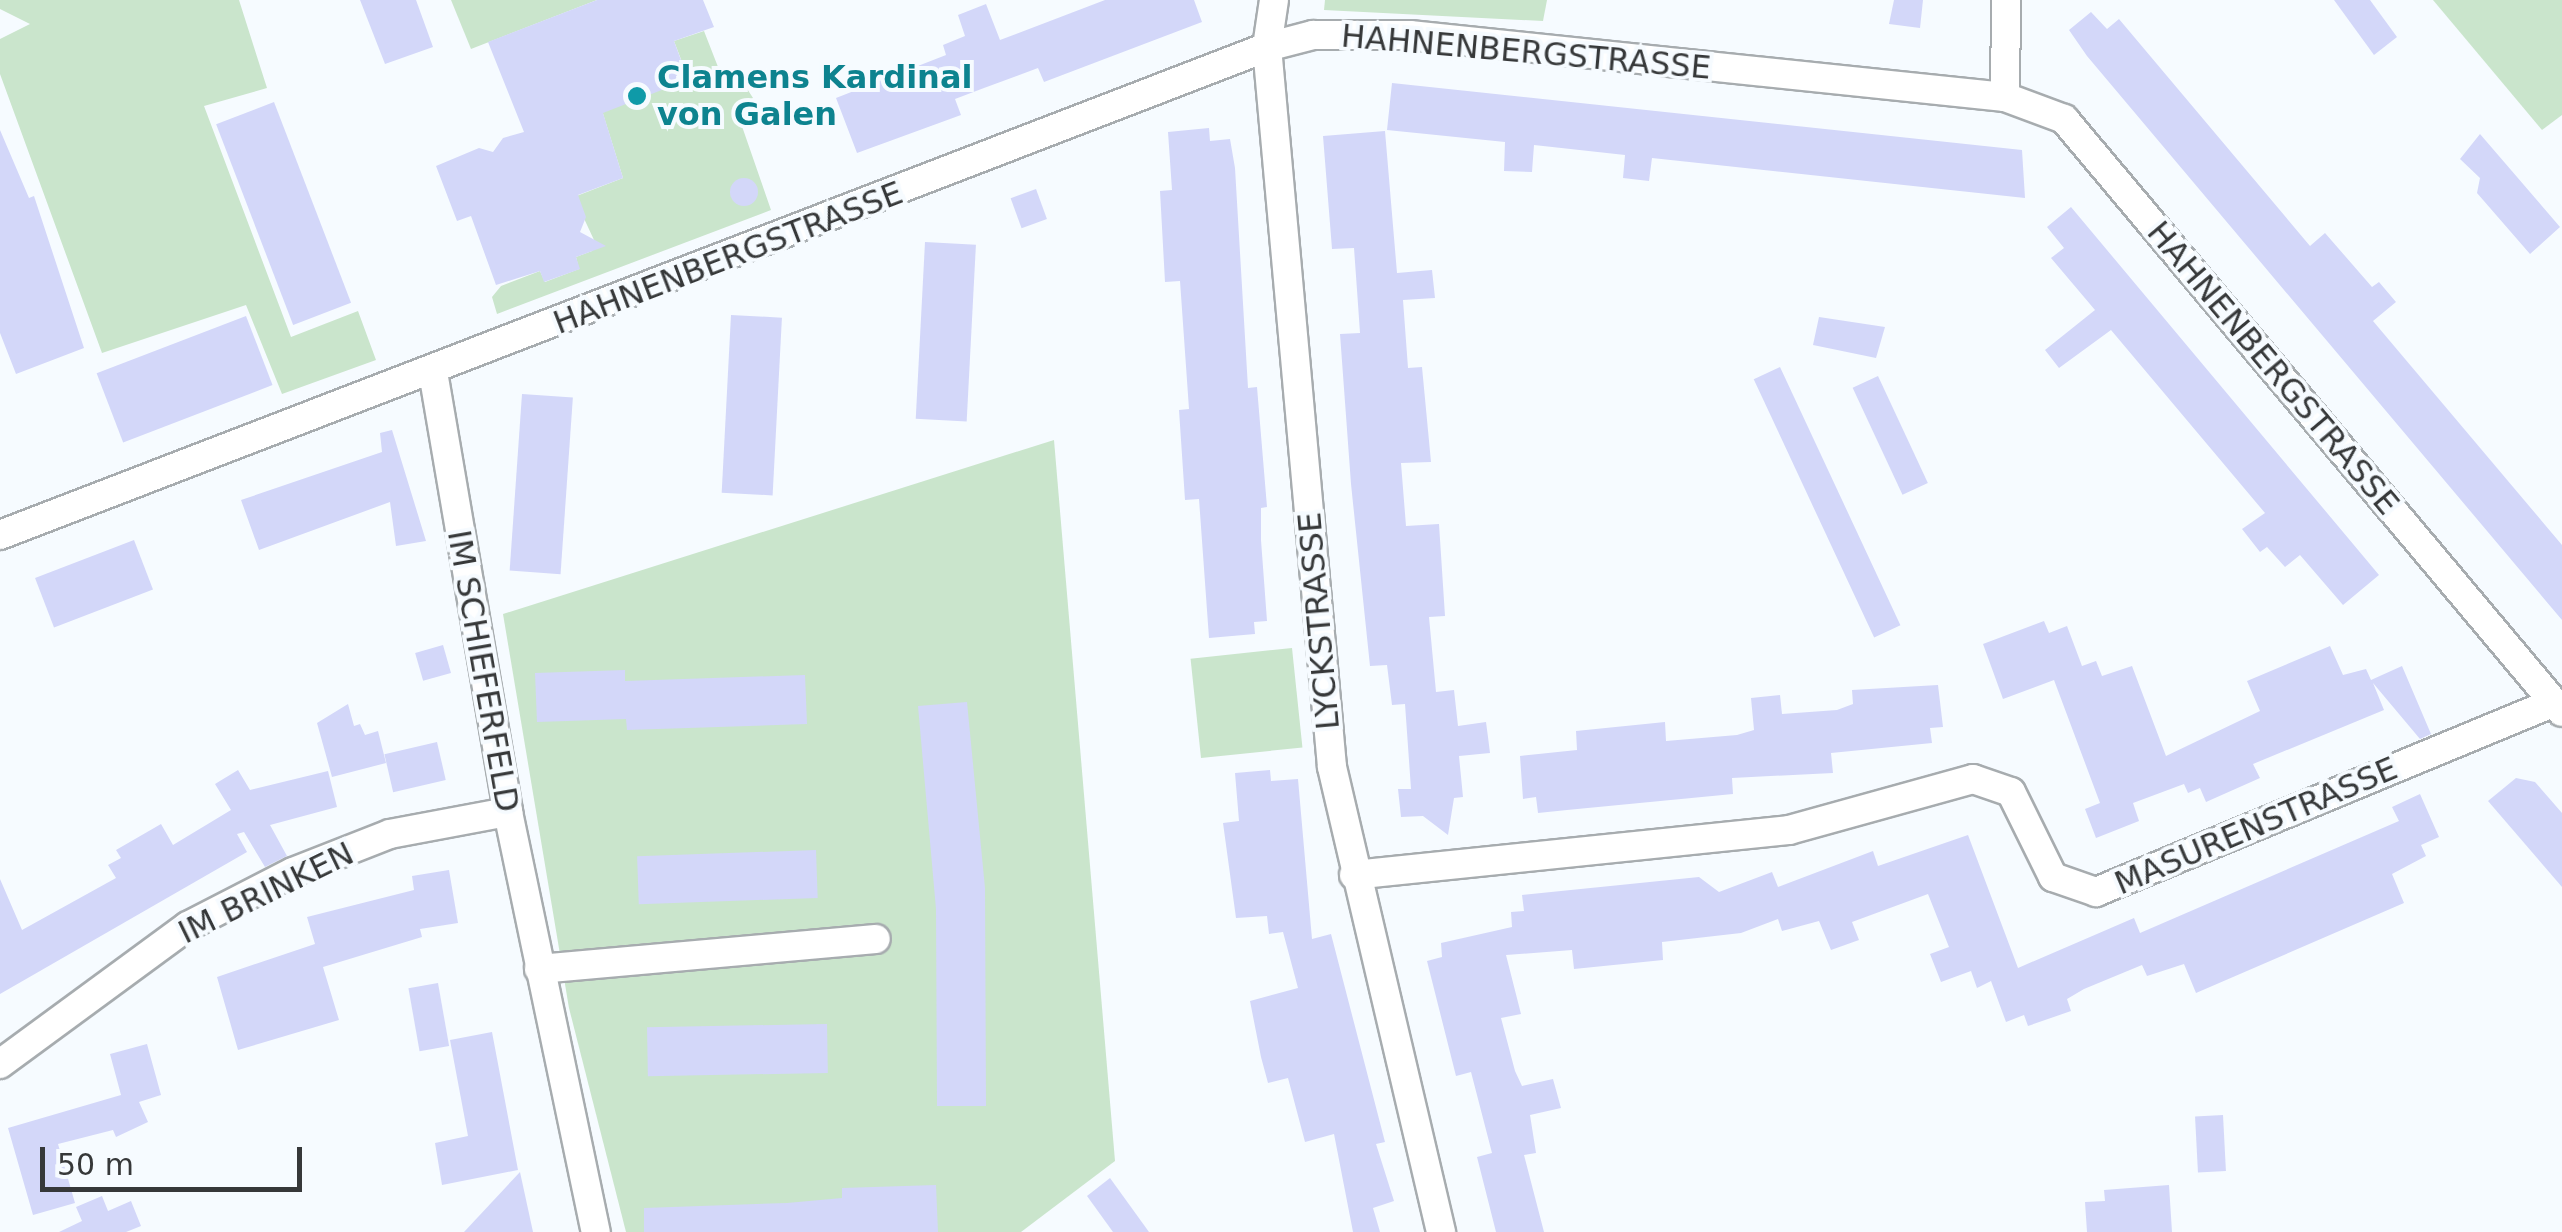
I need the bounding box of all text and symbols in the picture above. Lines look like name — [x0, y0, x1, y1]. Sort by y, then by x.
street label: HAHNENBERGSTRASSE — [1340, 17, 1712, 87]
place label: Clamens Kardinal von Galen — [657, 59, 972, 134]
marker: Clamens Kardinal von Galen — [626, 85, 648, 107]
street label: HAHNENBERGSTRASSE — [548, 174, 908, 342]
street label: HAHNENBERGSTRASSE — [2139, 214, 2407, 522]
street label: LYCKSTRASSE — [1290, 511, 1348, 731]
street label: IM SCHIEFERFELD — [439, 527, 527, 815]
street label: MASURENSTRASSE — [2109, 749, 2403, 903]
street label: IM BRINKEN — [172, 834, 360, 952]
scale bar — [45, 1127, 308, 1189]
text: 50 m — [57, 1147, 134, 1182]

